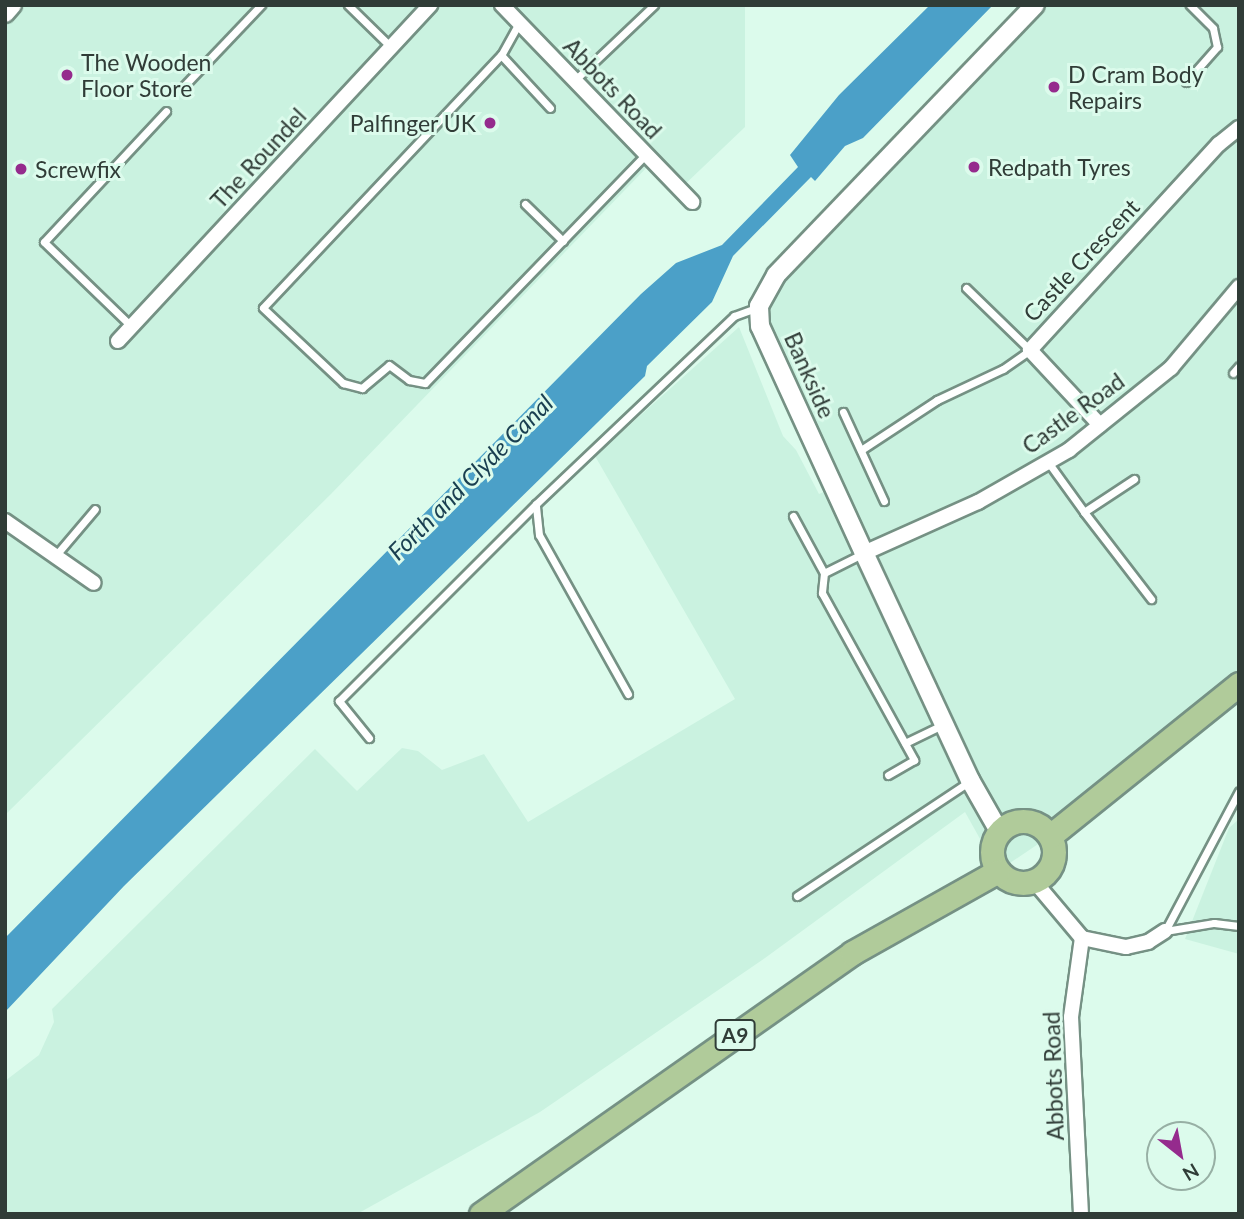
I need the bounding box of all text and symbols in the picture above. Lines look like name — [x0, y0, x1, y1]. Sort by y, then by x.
street label: Abbots Road — [558, 32, 668, 144]
place label: The Wooden Floor Store — [81, 48, 212, 102]
place label: D Cram Body Repairs — [1068, 60, 1204, 114]
marker: The Wooden Floor Store — [59, 67, 75, 83]
marker: D Cram Body Repairs — [1046, 79, 1062, 95]
street label: The Roundel — [205, 102, 311, 214]
place label: Palfinger UK — [349, 109, 476, 137]
marker: Palfinger UK — [482, 115, 498, 131]
place label: Redpath Tyres — [988, 153, 1131, 181]
place label: Screwfix — [35, 155, 121, 183]
marker: Redpath Tyres — [966, 159, 982, 175]
marker: Screwfix — [13, 161, 29, 177]
street label: Castle Crescent — [1017, 193, 1145, 327]
street label: Bankside — [779, 328, 841, 422]
street label: Castle Road — [1017, 367, 1129, 459]
water label: Forth and Clyde Canal — [382, 389, 558, 565]
street label: Abbots Road — [1037, 1011, 1069, 1141]
road number: A9 — [714, 1018, 756, 1052]
north arrow — [1146, 1121, 1216, 1191]
text: N — [1179, 1159, 1203, 1186]

